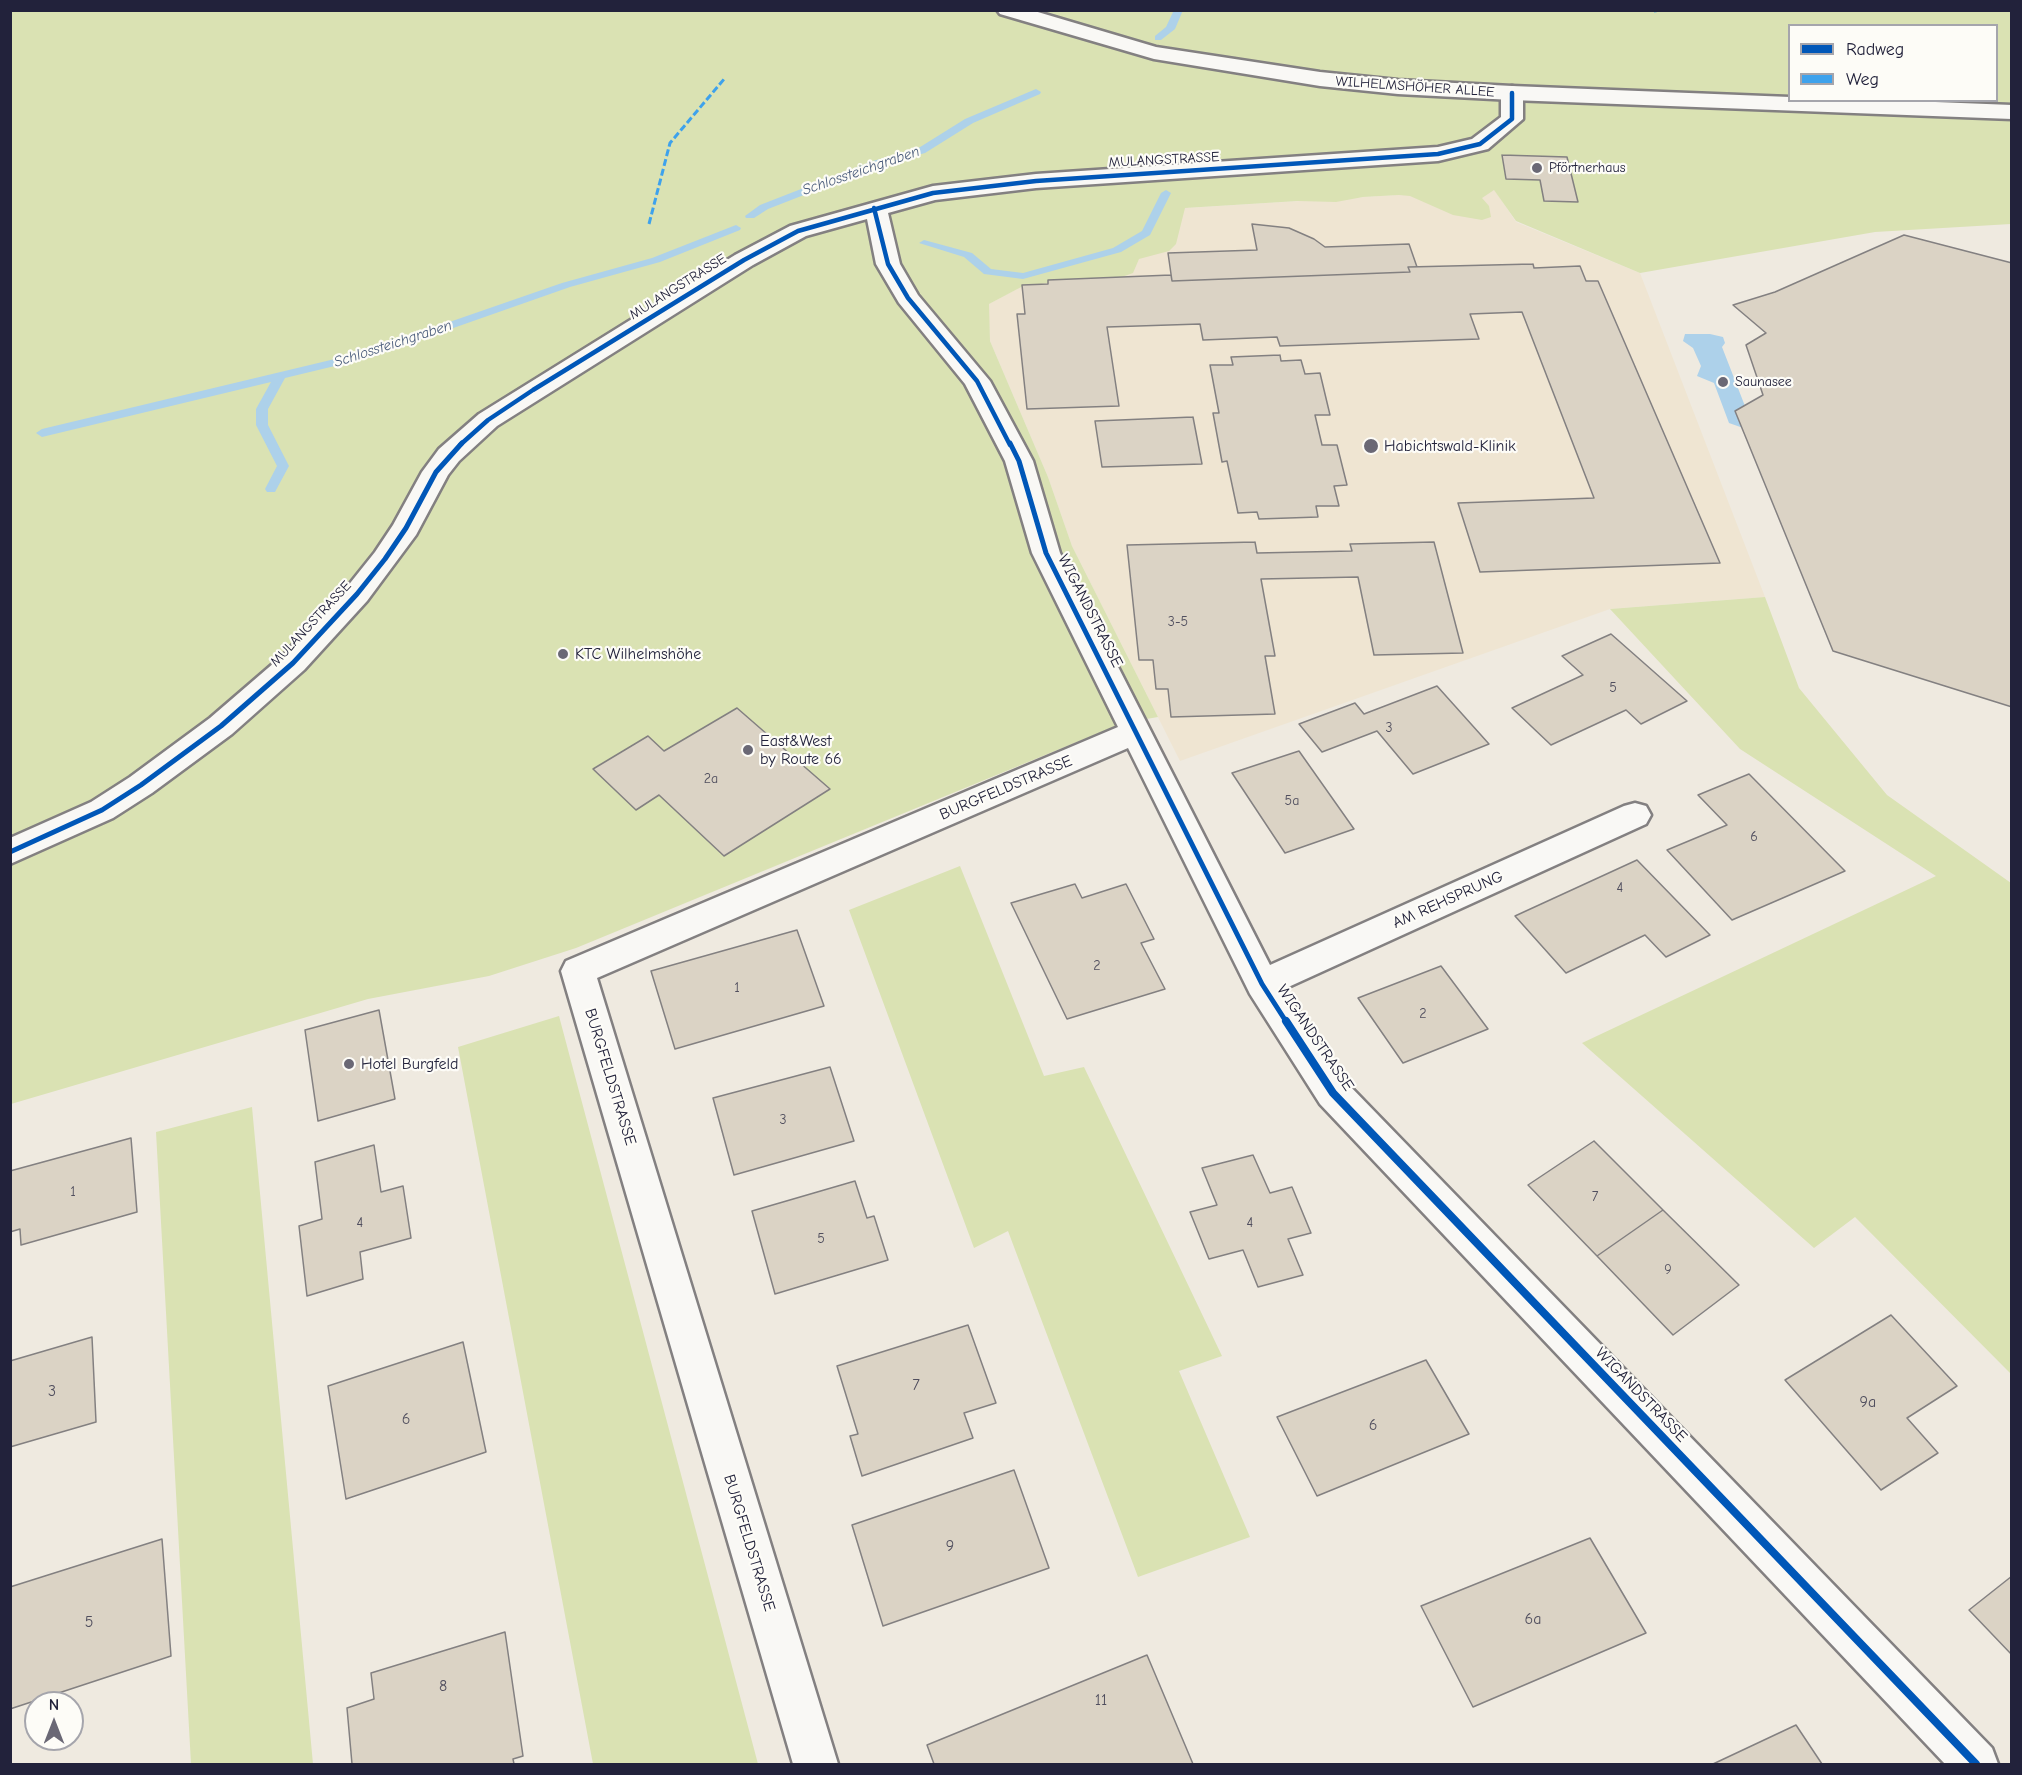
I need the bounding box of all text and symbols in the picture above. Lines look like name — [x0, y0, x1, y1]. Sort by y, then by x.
legend — [1788, 24, 1998, 102]
text: Radweg — [1846, 39, 1904, 60]
text: Weg — [1846, 69, 1879, 90]
street label: WILHELMSHÖHER ALLEE — [1335, 73, 1495, 101]
water label: Schlossteichgraben — [800, 142, 922, 200]
street label: MULANGSTRASSE — [1108, 149, 1220, 171]
place label: Pförtnerhaus — [1549, 160, 1625, 176]
marker: Pförtnerhaus — [1530, 161, 1544, 175]
street label: MULANGSTRASSE — [626, 250, 730, 324]
water label: Schlossteichgraben — [332, 316, 454, 372]
place label: Saunasee — [1735, 374, 1792, 390]
marker: Saunasee — [1716, 375, 1730, 389]
place label: Habichtswald-Klinik — [1384, 436, 1516, 456]
marker: Habichtswald-Klinik — [1362, 437, 1380, 455]
street label: WIGANDSTRASSE — [1053, 551, 1127, 671]
street label: MULANGSTRASSE — [267, 578, 355, 670]
house number: 3-5 — [1168, 614, 1188, 630]
place label: KTC Wilhelmshöhe — [575, 644, 701, 664]
marker: KTC Wilhelmshöhe — [556, 647, 570, 661]
house number: 5 — [1609, 680, 1617, 696]
house number: 3 — [1385, 720, 1393, 736]
place label: East&West by Route 66 — [760, 731, 842, 769]
marker: East&West by Route 66 — [741, 743, 755, 757]
street label: BURGFELDSTRASSE — [937, 751, 1075, 825]
house number: 2a — [704, 771, 718, 787]
house number: 5a — [1285, 793, 1299, 809]
house number: 6 — [1750, 829, 1758, 845]
street label: AM REHSPRUNG — [1390, 867, 1506, 933]
house number: 4 — [1617, 880, 1623, 896]
house number: 2 — [1093, 958, 1101, 974]
house number: 1 — [734, 980, 740, 996]
street label: WIGANDSTRASSE — [1272, 981, 1358, 1095]
street label: BURGFELDSTRASSE — [580, 1006, 640, 1148]
house number: 2 — [1419, 1006, 1427, 1022]
place label: Hotel Burgfeld — [361, 1054, 458, 1074]
marker: Hotel Burgfeld — [342, 1057, 356, 1071]
house number: 3 — [779, 1112, 787, 1128]
house number: 1 — [70, 1184, 76, 1200]
house number: 7 — [1592, 1189, 1598, 1205]
house number: 4 — [357, 1215, 363, 1231]
house number: 4 — [1247, 1215, 1253, 1231]
house number: 5 — [817, 1231, 825, 1247]
house number: 9 — [1664, 1262, 1672, 1278]
street label: WIGANDSTRASSE — [1591, 1344, 1691, 1446]
house number: 7 — [912, 1375, 920, 1395]
house number: 3 — [48, 1381, 56, 1401]
house number: 9a — [1860, 1392, 1876, 1412]
house number: 6 — [402, 1409, 410, 1429]
house number: 6 — [1369, 1415, 1377, 1435]
street label: BURGFELDSTRASSE — [719, 1472, 779, 1614]
house number: 9 — [946, 1536, 954, 1556]
house number: 6a — [1525, 1609, 1541, 1629]
house number: 5 — [85, 1612, 93, 1632]
house number: 8 — [439, 1676, 447, 1696]
house number: 11 — [1095, 1690, 1107, 1710]
north arrow — [24, 1691, 84, 1751]
text: N — [49, 1696, 59, 1714]

